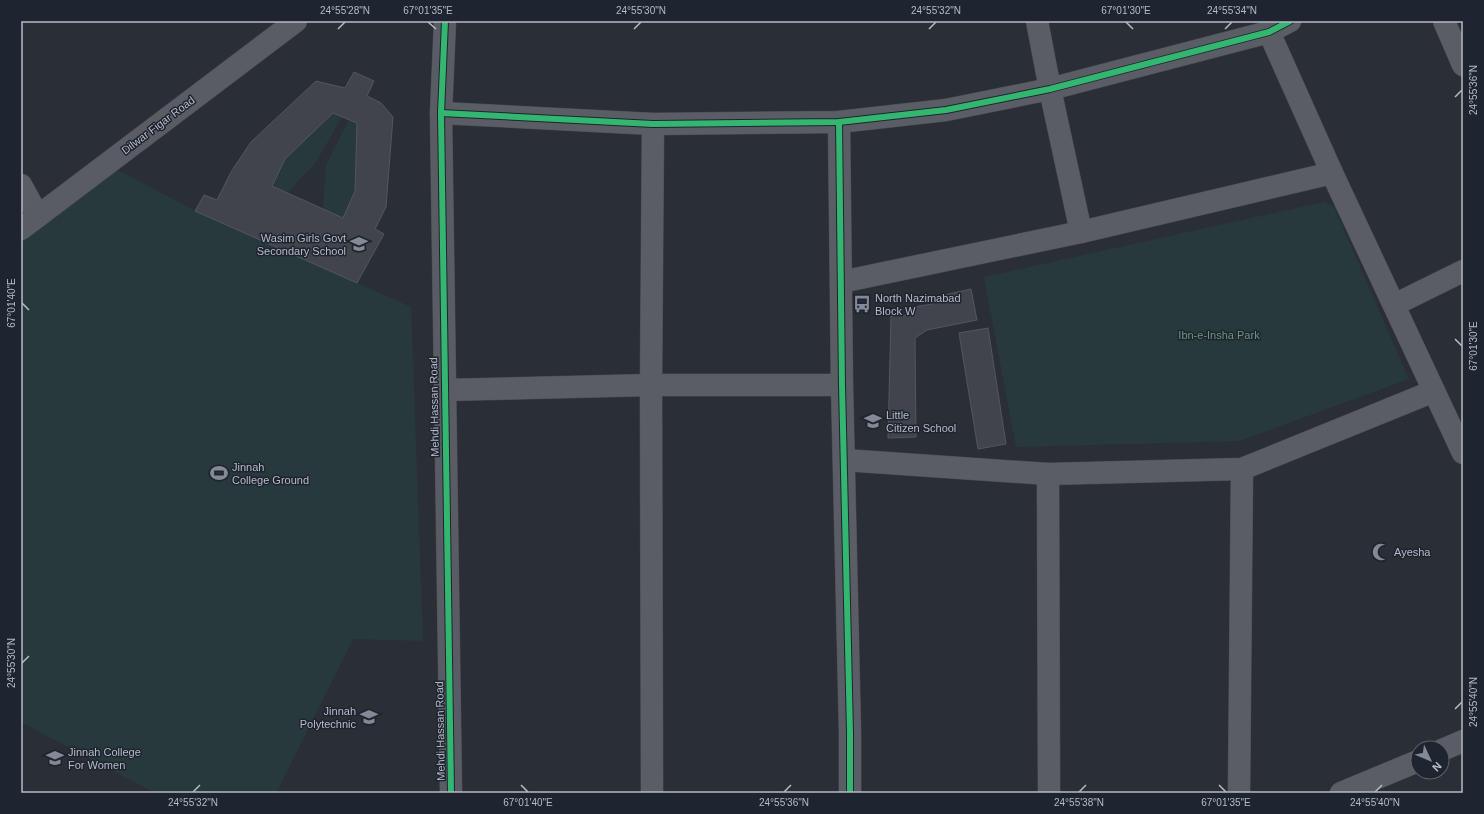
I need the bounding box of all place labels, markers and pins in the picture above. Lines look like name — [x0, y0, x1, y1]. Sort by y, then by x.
place label: Wasim Girls Govt Secondary School — [257, 232, 346, 257]
school or university icon: Wasim Girls Govt Secondary School — [349, 234, 369, 254]
place label: North Nazimabad Block W — [875, 292, 961, 317]
bus stop icon: North Nazimabad Block W — [852, 294, 872, 314]
place label: Little Citizen School — [886, 409, 956, 434]
school or university icon: Little Citizen School — [863, 411, 883, 431]
place label: Jinnah College Ground — [232, 461, 309, 486]
sports icon: Jinnah College Ground — [209, 463, 229, 483]
mosque icon: Ayesha — [1371, 542, 1391, 562]
place label: Ayesha — [1394, 546, 1431, 558]
place label: Jinnah Polytechnic — [300, 705, 356, 730]
school or university icon: Jinnah Polytechnic — [359, 707, 379, 727]
place label: Jinnah College For Women — [68, 746, 141, 771]
school or university icon: Jinnah College For Women — [45, 748, 65, 768]

